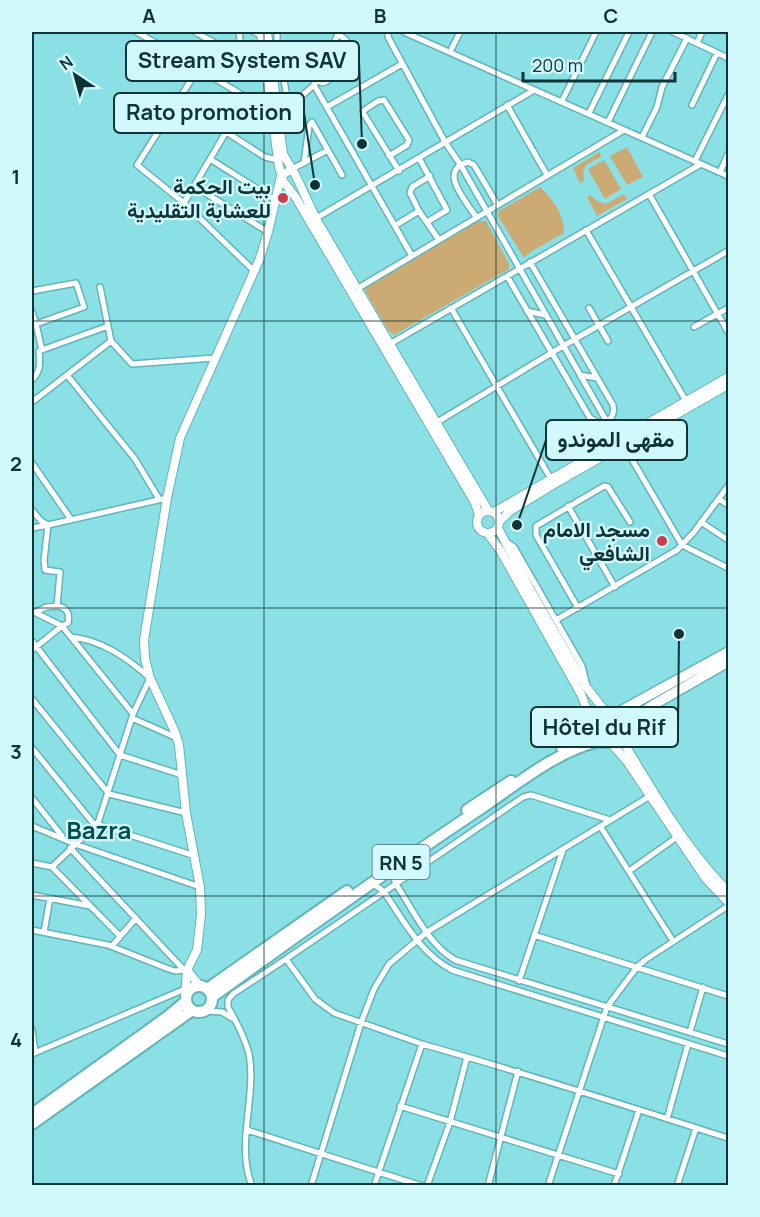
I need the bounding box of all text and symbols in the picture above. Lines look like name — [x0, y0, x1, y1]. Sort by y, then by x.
text: A — [142, 2, 156, 29]
text: B — [374, 2, 387, 29]
text: C — [604, 2, 618, 29]
callout: Stream System SAV — [126, 41, 359, 81]
north arrow — [45, 45, 105, 105]
text: Stream System SAV — [138, 45, 346, 75]
scale bar — [523, 45, 674, 83]
text: N — [55, 51, 77, 75]
text: 200 m — [532, 53, 583, 77]
callout: Rato promotion — [114, 93, 304, 133]
text: Rato promotion — [126, 97, 292, 127]
text: 1 — [12, 163, 20, 190]
place label: بيت الحكمة للعشابة التقليدية — [127, 172, 271, 224]
marker: بيت الحكمة للعشابة التقليدية — [276, 191, 290, 205]
callout: مقهى الموندو — [546, 420, 687, 460]
text: مقهى الموندو — [557, 424, 675, 454]
text: 2 — [10, 450, 22, 477]
place label: مسجد الامام الشافعي — [543, 515, 650, 571]
marker: مسجد الامام الشافعي — [655, 534, 669, 548]
callout: Hôtel du Rif — [531, 707, 678, 747]
text: Hôtel du Rif — [543, 712, 666, 742]
text: 3 — [10, 738, 22, 765]
district label: Bazra — [67, 813, 131, 846]
road number: RN 5 — [372, 845, 430, 879]
text: 4 — [10, 1026, 22, 1053]

